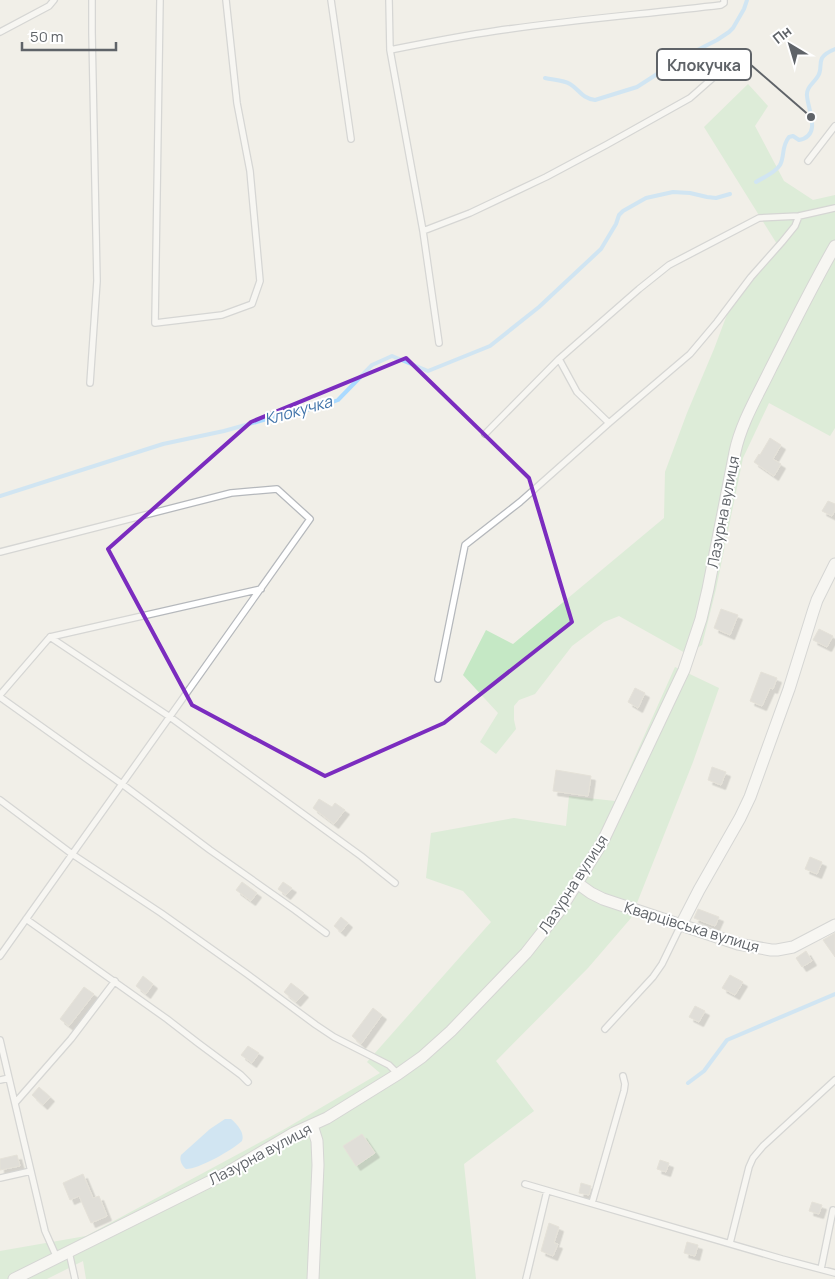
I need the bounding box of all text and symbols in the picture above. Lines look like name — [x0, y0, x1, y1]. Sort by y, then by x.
scale bar — [22, 20, 116, 52]
north arrow — [765, 20, 815, 70]
text: Пн — [768, 21, 795, 48]
text: 50 m — [30, 26, 64, 47]
callout: Клокучка — [657, 49, 751, 80]
text: Клокучка — [667, 54, 741, 76]
water label: Клокучка — [262, 390, 335, 430]
street label: Лазурна вулиця — [702, 454, 744, 570]
street label: Лазурна вулиця — [533, 831, 613, 937]
street label: Кварцівська вулиця — [622, 896, 762, 958]
street label: Лазурна вулиця — [205, 1118, 315, 1190]

